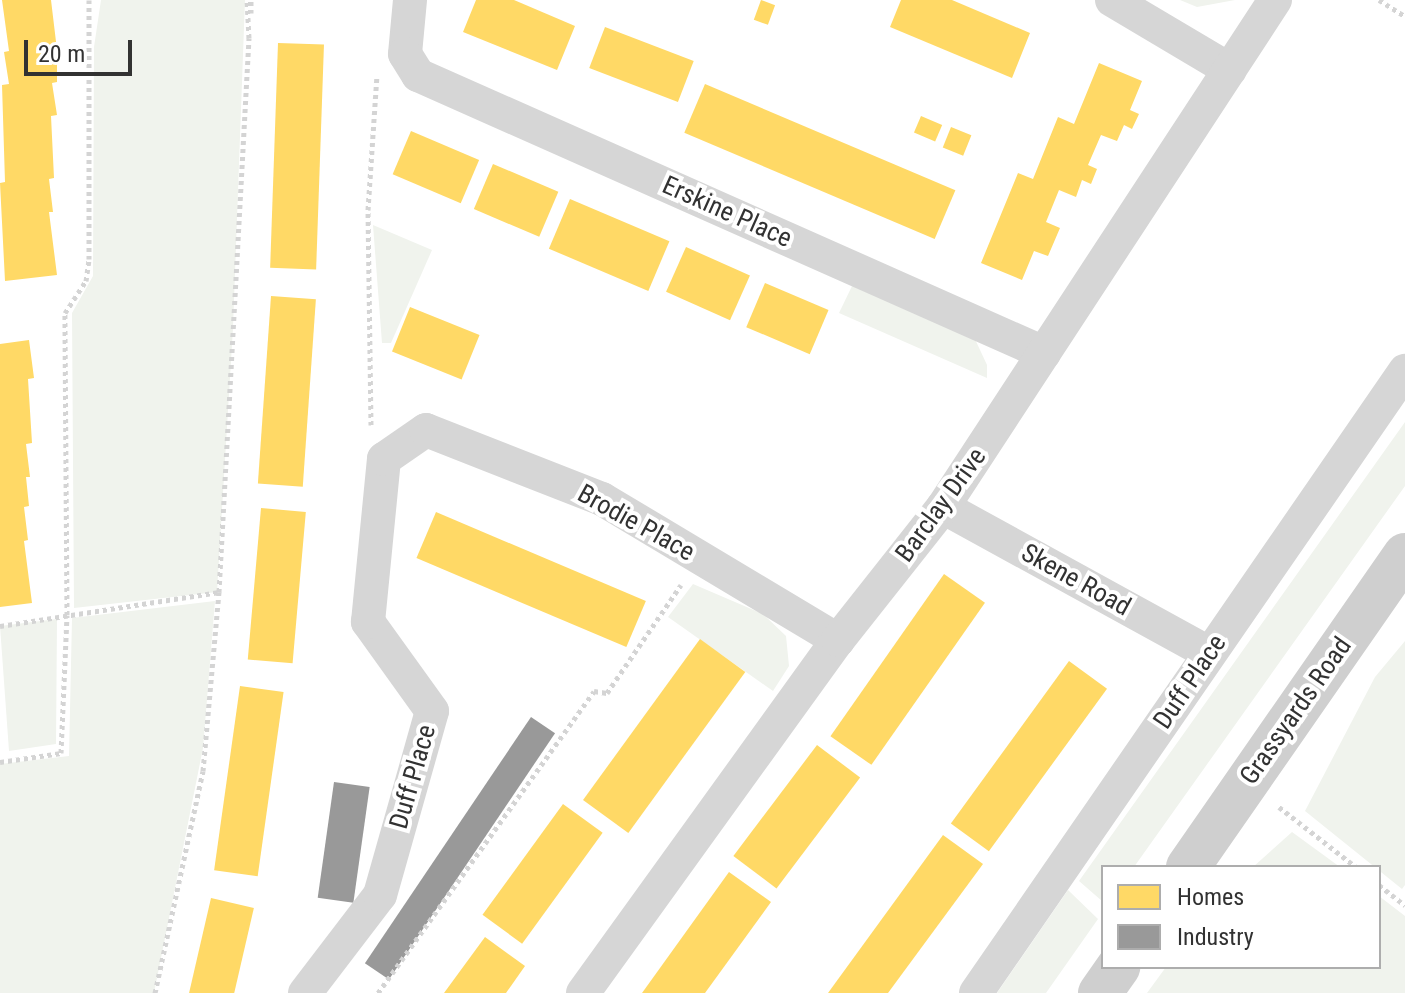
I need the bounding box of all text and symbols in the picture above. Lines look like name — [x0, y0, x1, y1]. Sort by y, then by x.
scale bar — [28, 24, 136, 74]
text: 20 m — [38, 40, 85, 68]
street label: Erskine Place — [658, 170, 796, 254]
street label: Barclay Drive — [889, 442, 993, 568]
street label: Brodie Place — [572, 478, 700, 568]
street label: Skene Road — [1016, 537, 1136, 623]
street label: Duff Place — [1147, 629, 1233, 735]
street label: Grassyards Road — [1234, 631, 1358, 791]
street label: Duff Place — [383, 721, 443, 833]
legend — [1101, 865, 1381, 969]
text: Homes — [1177, 883, 1244, 911]
text: Industry — [1177, 923, 1254, 951]

